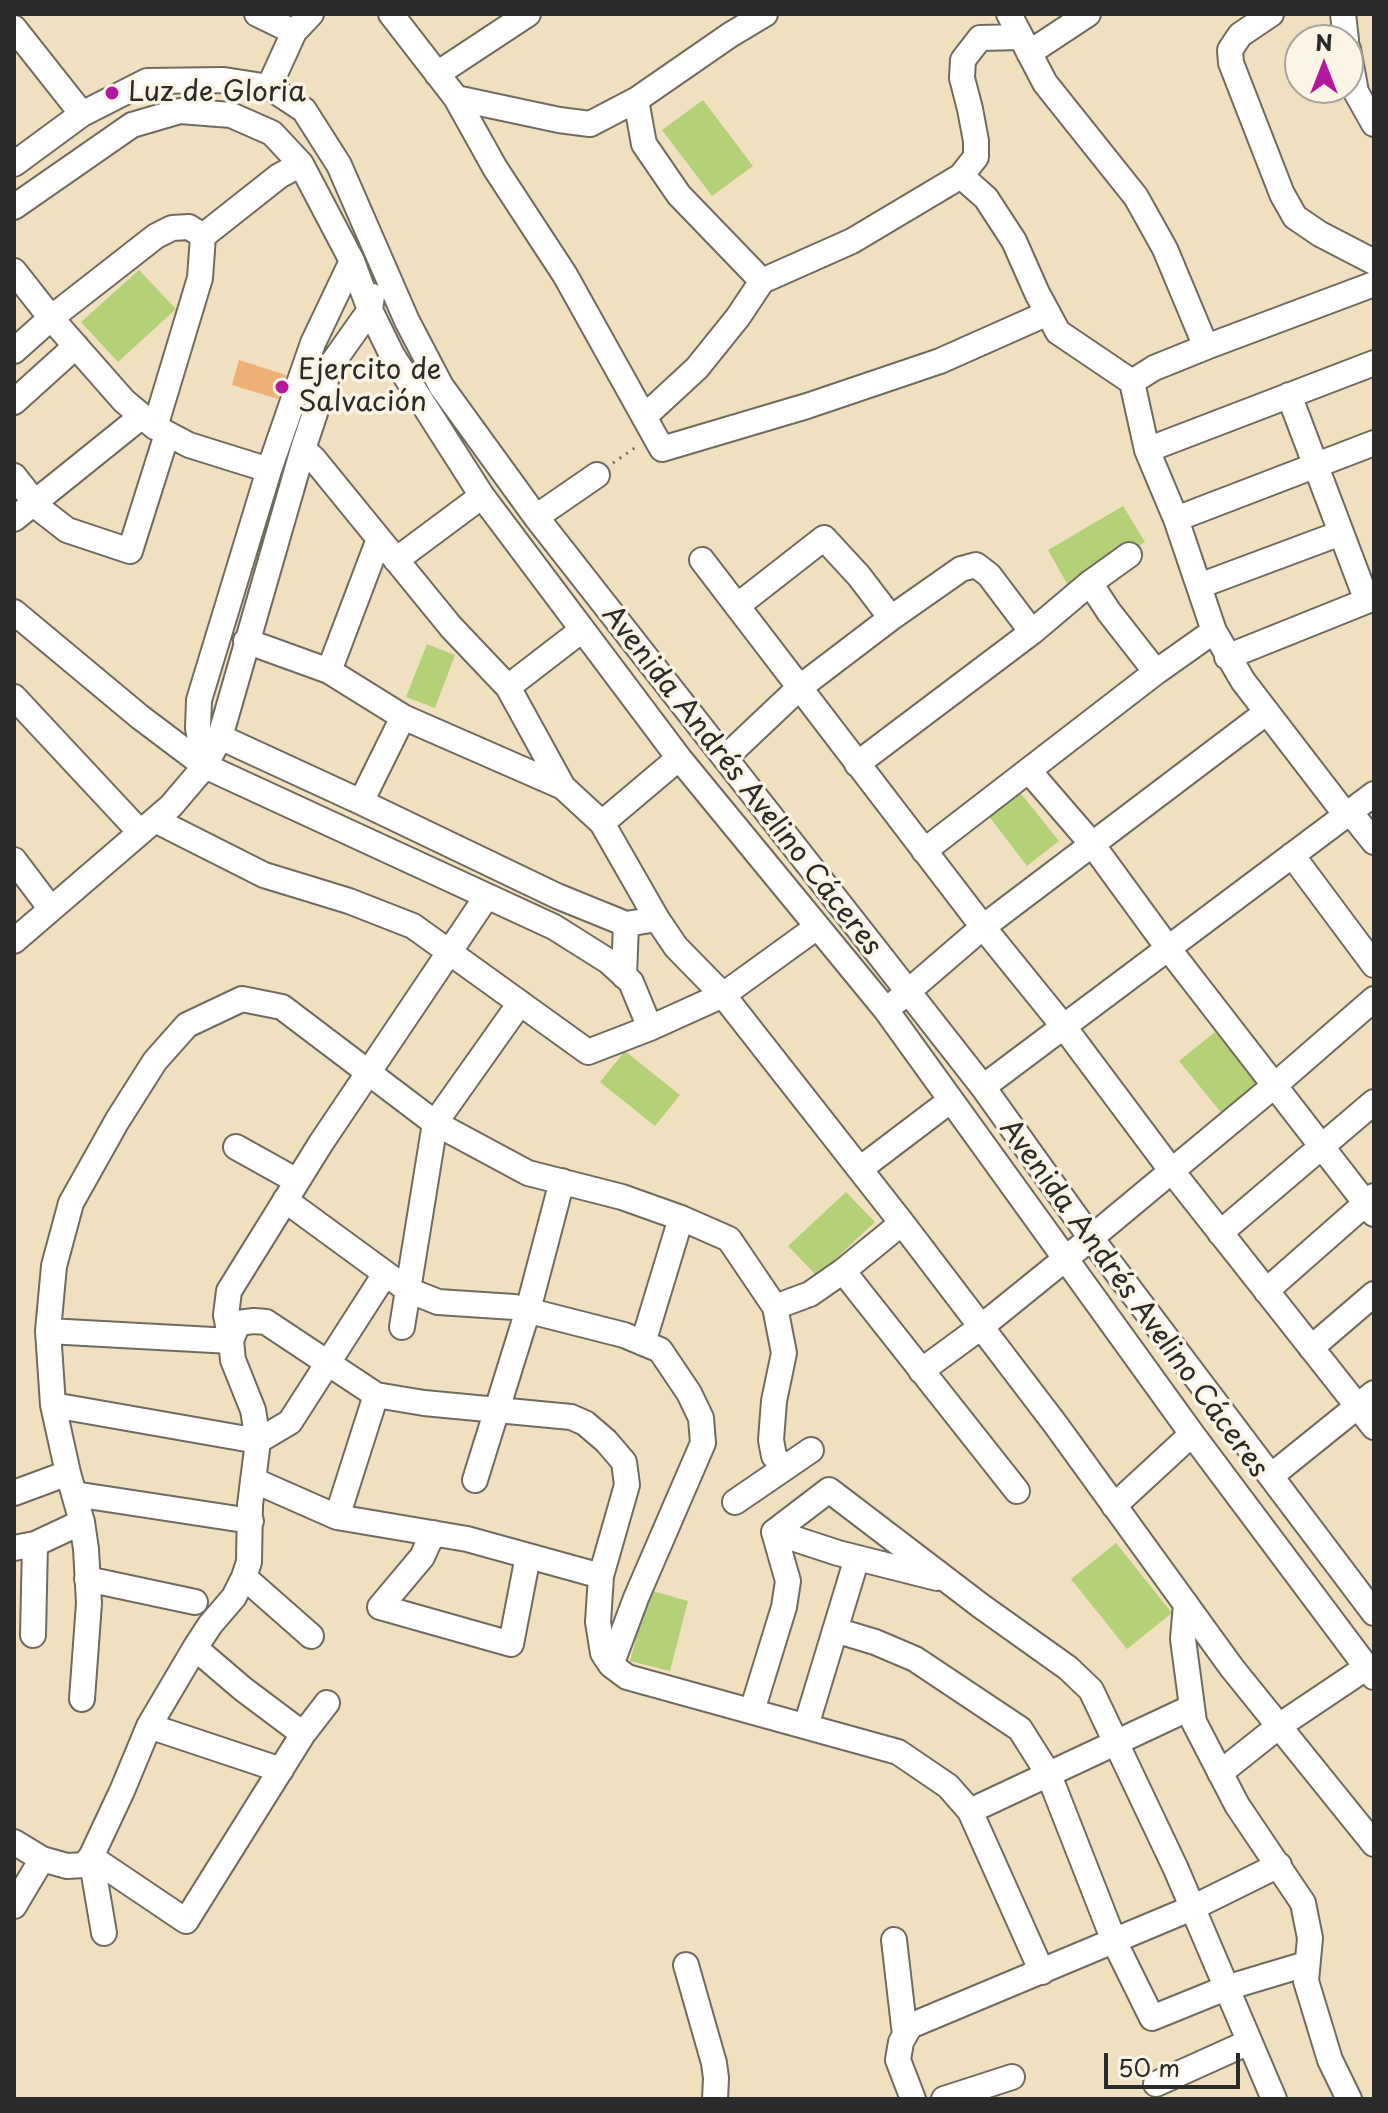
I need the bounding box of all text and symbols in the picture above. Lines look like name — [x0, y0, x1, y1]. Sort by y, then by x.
north arrow — [1284, 24, 1364, 104]
text: N — [1315, 25, 1333, 58]
place label: Luz de Gloria — [128, 76, 306, 110]
marker: Luz de Gloria — [103, 84, 121, 102]
place label: Ejercito de Salvación — [298, 354, 441, 420]
marker: Ejercito de Salvación — [273, 378, 291, 396]
street label: Avenida Andrés Avelino Cáceres — [594, 599, 888, 963]
street label: Avenida Andrés Avelino Cáceres — [992, 1113, 1274, 1485]
scale bar — [1108, 2037, 1244, 2087]
text: 50 m — [1118, 2049, 1180, 2085]

